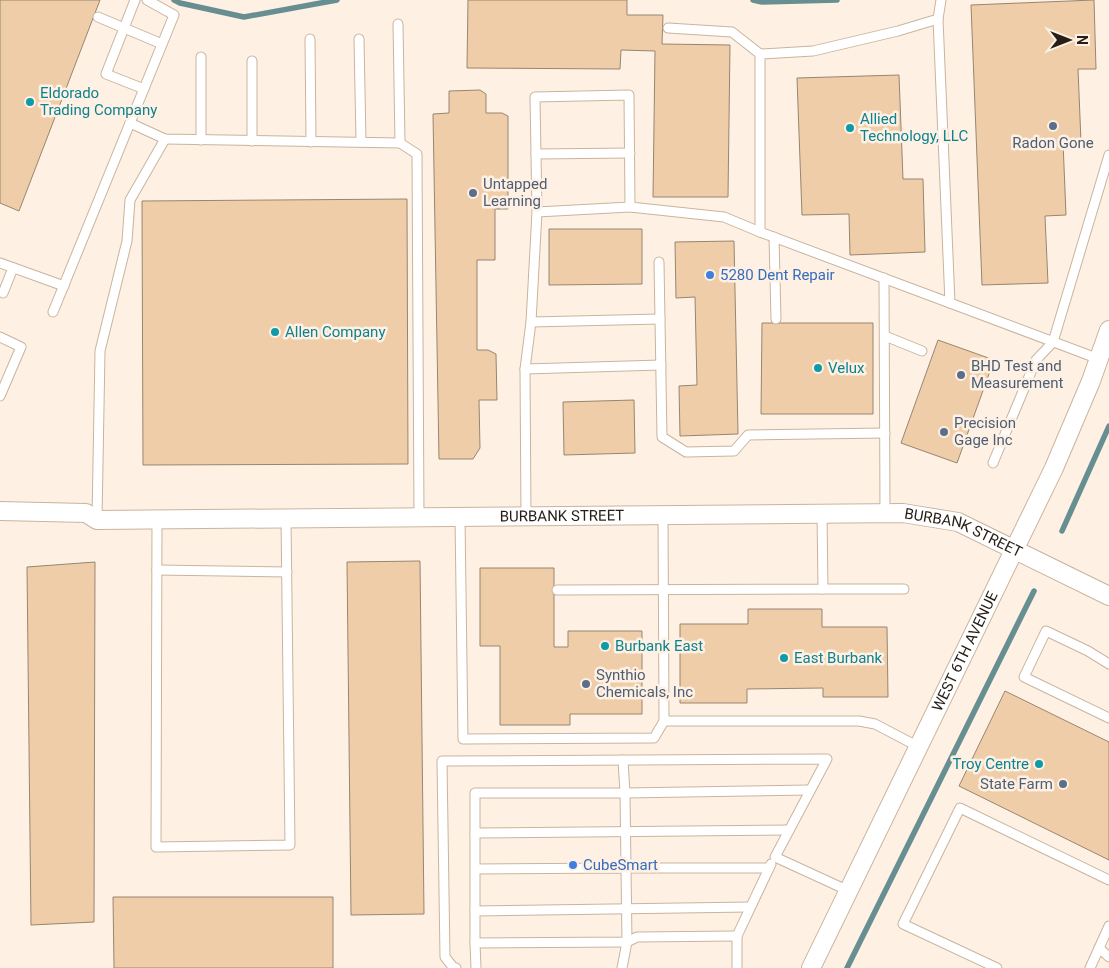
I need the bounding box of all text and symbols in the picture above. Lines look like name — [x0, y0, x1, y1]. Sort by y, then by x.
north arrow — [1044, 15, 1094, 65]
text: N — [1074, 35, 1090, 45]
place label: Eldorado Trading Company — [40, 84, 157, 119]
marker: Eldorado Trading Company — [24, 96, 36, 108]
place label: Allied Technology, LLC — [860, 110, 968, 145]
marker: Radon Gone — [1047, 120, 1059, 132]
marker: Allied Technology, LLC — [844, 122, 856, 134]
place label: Radon Gone — [1012, 134, 1094, 152]
place label: Untapped Learning — [483, 175, 547, 210]
marker: Untapped Learning — [467, 187, 479, 199]
place label: 5280 Dent Repair — [720, 266, 835, 284]
marker: 5280 Dent Repair — [704, 269, 716, 281]
place label: Allen Company — [285, 323, 385, 341]
marker: Allen Company — [269, 326, 281, 338]
place label: BHD Test and Measurement — [971, 357, 1064, 392]
place label: Velux — [828, 359, 865, 377]
marker: Velux — [812, 362, 824, 374]
marker: BHD Test and Measurement — [955, 369, 967, 381]
place label: Precision Gage Inc — [954, 414, 1016, 449]
marker: Precision Gage Inc — [938, 426, 950, 438]
street label: BURBANK STREET — [903, 504, 1025, 561]
street label: BURBANK STREET — [500, 506, 624, 526]
street label: WEST 6TH AVENUE — [928, 588, 1002, 714]
place label: Burbank East — [615, 637, 703, 655]
marker: Burbank East — [599, 640, 611, 652]
place label: East Burbank — [794, 649, 883, 667]
marker: East Burbank — [778, 652, 790, 664]
place label: Synthio Chemicals, Inc — [596, 666, 693, 701]
marker: Synthio Chemicals, Inc — [580, 678, 592, 690]
place label: Troy Centre — [953, 755, 1029, 773]
marker: Troy Centre — [1033, 758, 1045, 770]
place label: State Farm — [980, 775, 1053, 793]
marker: State Farm — [1057, 778, 1069, 790]
place label: CubeSmart — [583, 856, 658, 874]
marker: CubeSmart — [567, 859, 579, 871]

